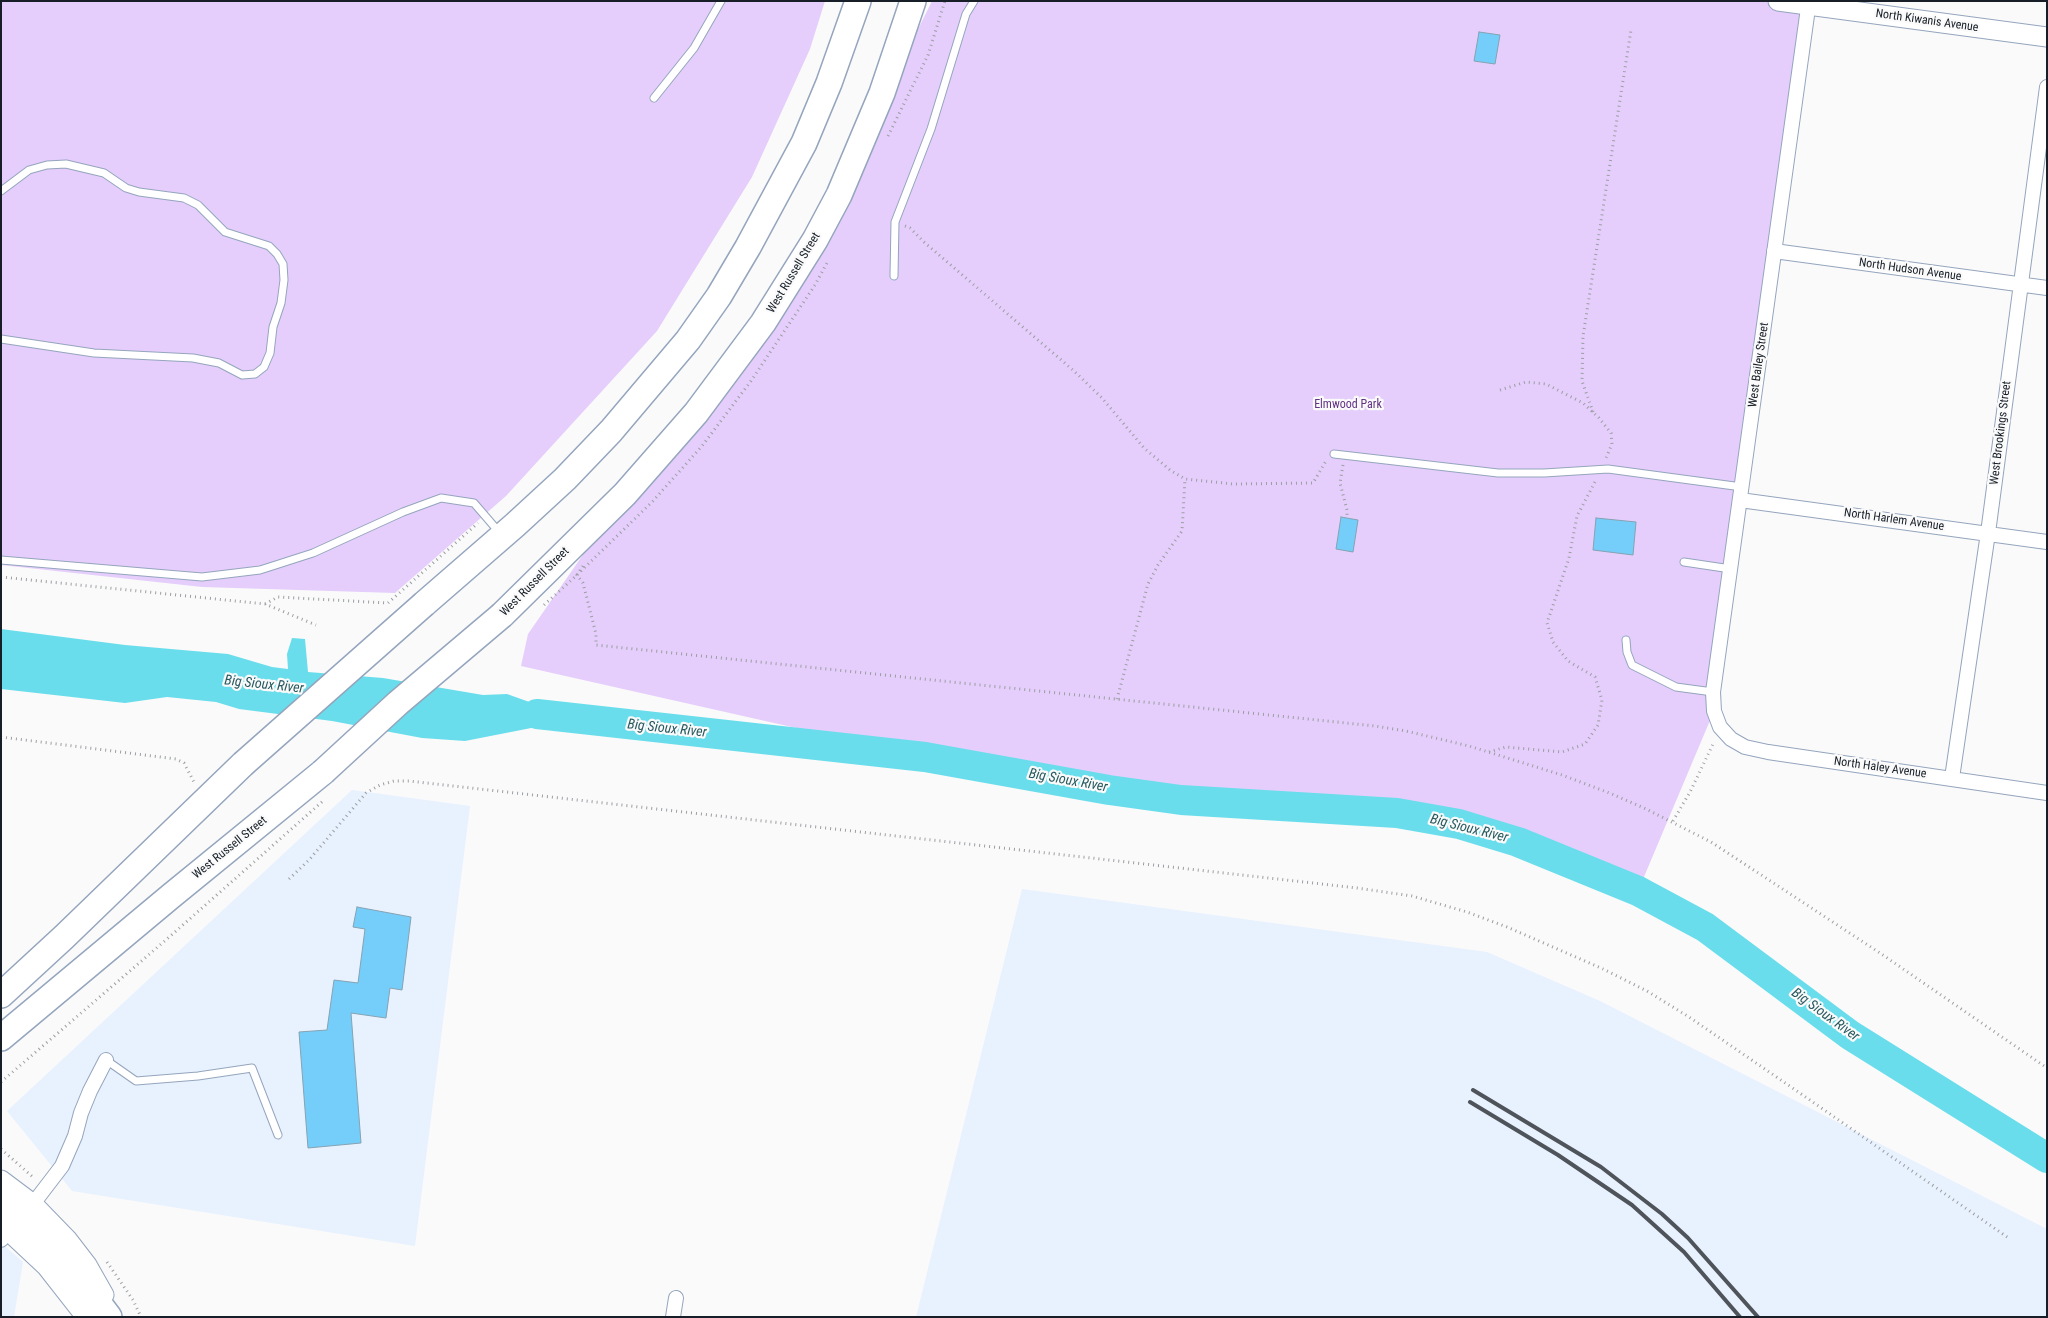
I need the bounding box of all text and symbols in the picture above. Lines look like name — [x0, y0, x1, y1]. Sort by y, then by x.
street label: North Kiwanis Avenue — [1875, 7, 1979, 35]
street label: West Russell Street — [764, 230, 824, 316]
street label: North Hudson Avenue — [1858, 256, 1962, 284]
street label: West Bailey Street — [1746, 322, 1772, 408]
street label: West Brookings Street — [1987, 380, 2015, 486]
park label: Elmwood Park — [1314, 398, 1382, 412]
street label: North Harlem Avenue — [1843, 506, 1945, 534]
street label: West Russell Street — [498, 545, 572, 619]
water label: Big Sioux River — [224, 672, 304, 698]
water label: Big Sioux River — [627, 716, 707, 742]
street label: North Haley Avenue — [1833, 754, 1927, 782]
water label: Big Sioux River — [1027, 766, 1109, 796]
water label: Big Sioux River — [1428, 811, 1510, 847]
street label: West Russell Street — [190, 814, 270, 882]
water label: Big Sioux River — [1788, 985, 1862, 1045]

